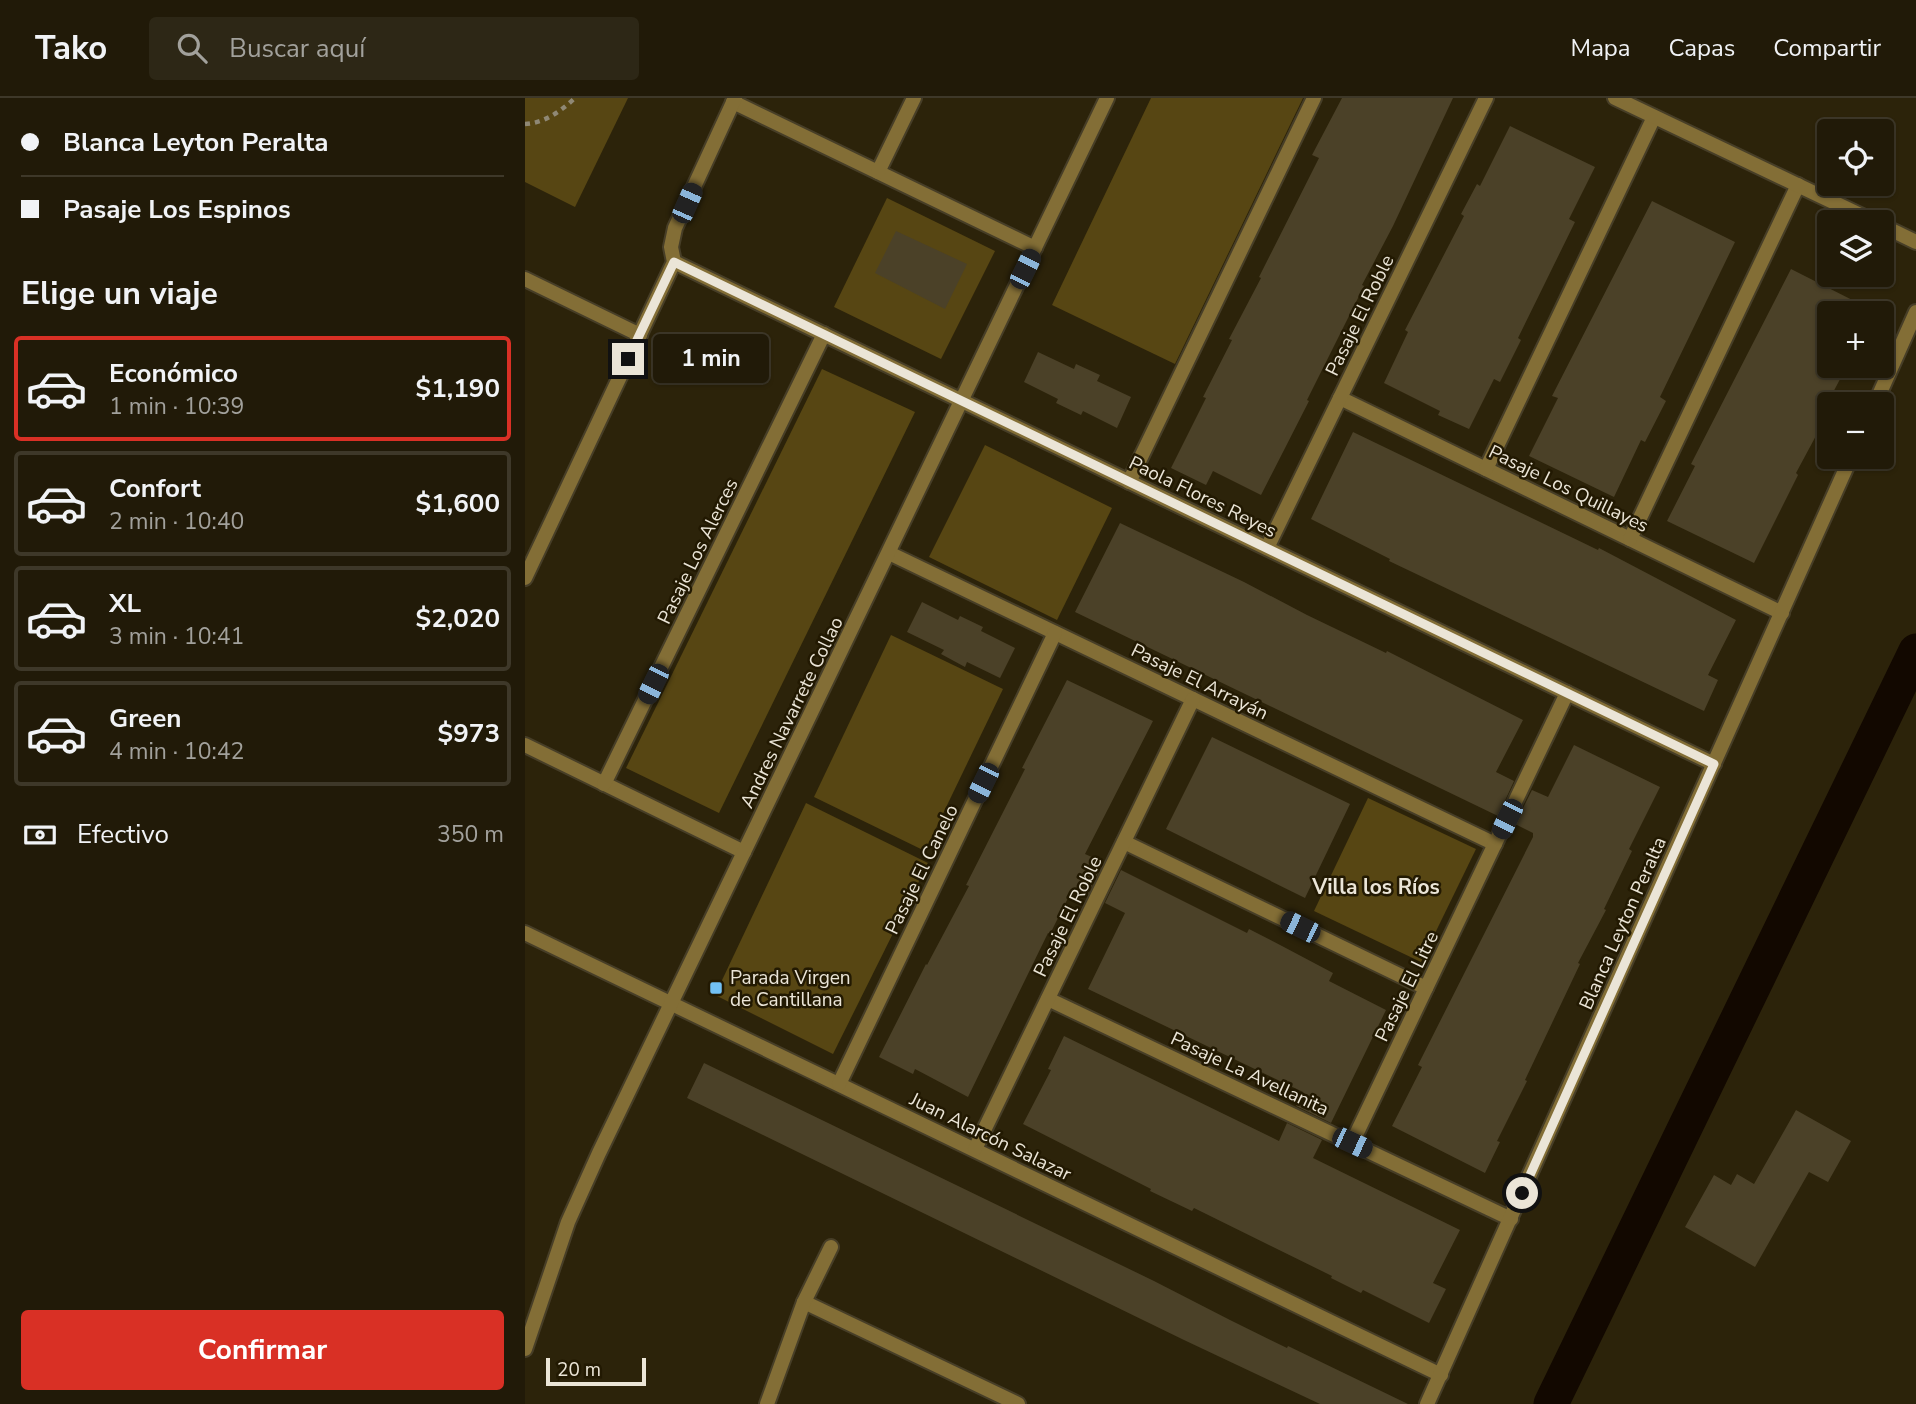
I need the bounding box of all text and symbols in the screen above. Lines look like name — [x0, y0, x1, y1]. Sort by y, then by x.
search box — [149, 17, 639, 80]
text: Tako — [35, 26, 107, 71]
icon: search — [173, 29, 211, 67]
text: Buscar aquí — [229, 31, 365, 66]
text: Mapa — [1571, 32, 1631, 64]
text: Capas — [1669, 32, 1735, 64]
text: Compartir — [1773, 32, 1881, 64]
map controls — [1817, 119, 1894, 469]
button: locate — [1817, 119, 1894, 196]
text: Blanca Leyton Peralta — [63, 125, 328, 160]
car — [669, 180, 706, 226]
text: Pasaje Los Espinos — [63, 192, 291, 227]
button: layers — [1817, 210, 1894, 287]
car — [1007, 246, 1044, 292]
street label: Pasaje El Roble — [1319, 251, 1400, 380]
text: Elige un viaje — [21, 272, 218, 315]
button: + — [1817, 301, 1894, 378]
callout: 1 min — [653, 334, 768, 384]
route end — [612, 343, 644, 375]
text: 1 min — [681, 343, 741, 374]
text: Económico — [109, 356, 238, 391]
icon: car — [25, 357, 88, 420]
text: $1,190 — [416, 371, 500, 406]
text: 1 min · 10:39 — [109, 391, 244, 422]
button: − — [1817, 392, 1894, 469]
street label: Pasaje Los Quillayes — [1484, 439, 1653, 539]
street label: Paola Flores Reyes — [1124, 450, 1281, 544]
text: Confort — [109, 471, 201, 506]
icon: car — [25, 472, 88, 535]
street label: Pasaje Los Alerces — [651, 474, 744, 629]
text: $1,600 — [416, 486, 500, 521]
text: 2 min · 10:40 — [109, 506, 244, 537]
text: XL — [109, 586, 141, 621]
icon: car — [25, 587, 88, 650]
text: $2,020 — [416, 601, 500, 636]
street label: Andres Navarrete Collao — [734, 612, 850, 812]
text: 3 min · 10:41 — [109, 621, 244, 652]
street label: Pasaje El Arrayán — [1127, 637, 1273, 726]
car — [635, 661, 672, 707]
text: Green — [109, 701, 182, 736]
icon: car — [25, 702, 88, 765]
text: $973 — [438, 716, 500, 751]
text: 4 min · 10:42 — [109, 736, 244, 767]
car — [965, 760, 1002, 806]
car — [1489, 796, 1526, 842]
street label: Pasaje El Canelo — [879, 800, 965, 939]
icon: cash — [21, 816, 59, 854]
text: Efectivo — [77, 817, 169, 852]
text: 350 m — [437, 819, 504, 850]
street label: Blanca Leyton Peralta — [1573, 833, 1673, 1014]
street label: Pasaje El Roble — [1027, 852, 1108, 981]
district label: Villa los Ríos — [1311, 873, 1440, 901]
car — [1277, 908, 1324, 946]
street label: Pasaje El Litre — [1369, 927, 1445, 1046]
place label: Parada Virgen de Cantillana — [730, 965, 851, 1013]
marker: Parada Virgen de Cantillana — [708, 980, 724, 996]
street label: Pasaje La Avellanita — [1166, 1026, 1333, 1122]
street label: Juan Alarcón Salazar — [905, 1086, 1076, 1187]
car — [1329, 1125, 1376, 1161]
route start — [1506, 1177, 1538, 1209]
button: Confirmar — [21, 1310, 504, 1390]
scale bar — [546, 1355, 646, 1387]
text: 20 m — [557, 1357, 601, 1383]

